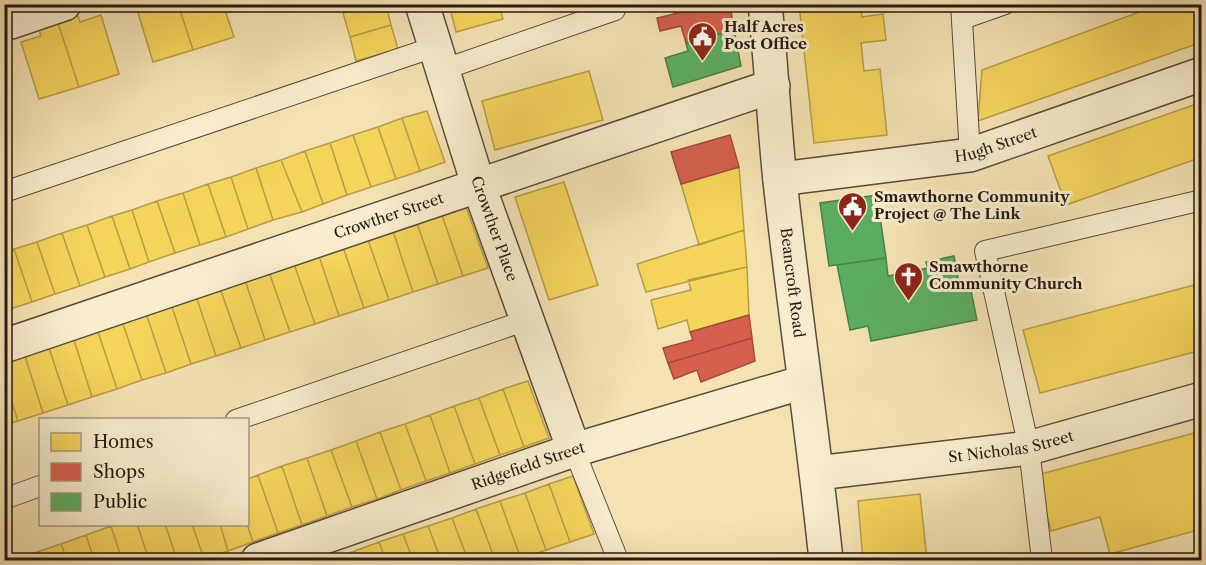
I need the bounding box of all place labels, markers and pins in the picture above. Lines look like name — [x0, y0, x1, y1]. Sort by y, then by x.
place label: Half Acres Post Office — [724, 17, 807, 53]
public building icon: Half Acres Post Office — [687, 20, 719, 62]
place label: Smawthorne Community Project @ The Link — [874, 187, 1070, 223]
public building icon: Smawthorne Community Project @ The Link — [837, 190, 869, 232]
place label: Smawthorne Community Church — [929, 257, 1083, 293]
church icon: Smawthorne Community Church — [892, 260, 924, 302]

